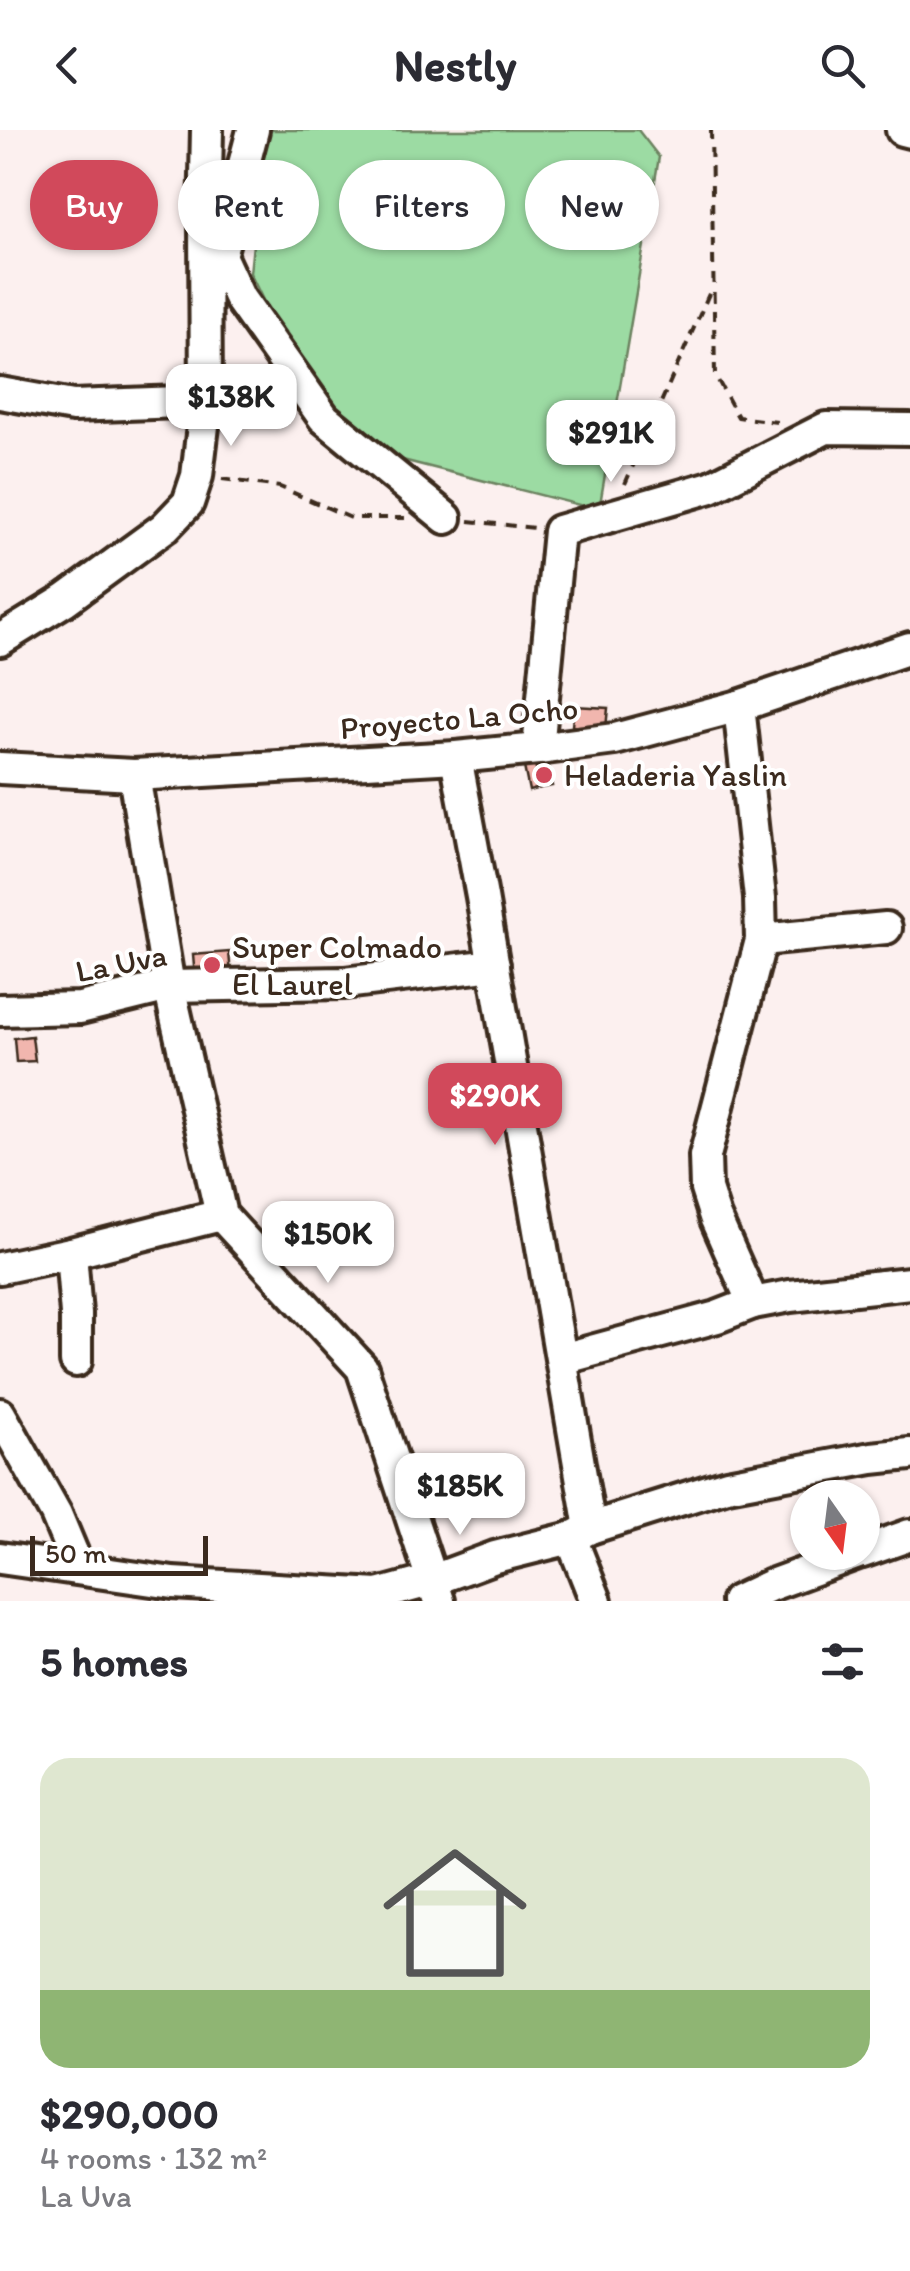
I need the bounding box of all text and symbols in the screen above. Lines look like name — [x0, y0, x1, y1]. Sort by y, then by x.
icon: back — [40, 38, 95, 93]
text: Nestly — [394, 38, 516, 92]
icon: search — [815, 38, 870, 93]
chip: Buy — [30, 160, 158, 250]
chip: Rent — [178, 160, 319, 250]
chip: Filters — [339, 160, 505, 250]
chip: New — [525, 160, 659, 250]
pin: $138K — [161, 364, 301, 449]
text: $138K — [188, 377, 274, 415]
pin: $291K — [541, 400, 681, 485]
text: $291K — [568, 413, 654, 451]
street label: Proyecto La Ocho — [338, 689, 580, 747]
place label: Heladeria Yaslin — [564, 756, 787, 794]
marker: Heladeria Yaslin — [533, 764, 555, 786]
place label: Super Colmado El Laurel — [232, 928, 442, 1003]
street label: La Uva — [72, 936, 170, 990]
marker: Super Colmado El Laurel — [201, 954, 223, 976]
pin: $290K — [425, 1063, 565, 1148]
text: $290K — [450, 1076, 540, 1114]
pin: $150K — [258, 1201, 398, 1286]
text: $150K — [284, 1214, 372, 1252]
pin: $185K — [390, 1453, 530, 1538]
text: $185K — [417, 1466, 503, 1504]
north arrow — [790, 1480, 880, 1570]
map controls — [790, 1480, 880, 1570]
scale bar — [30, 1531, 208, 1576]
text: 50 m — [45, 1536, 107, 1570]
icon: filters — [815, 1634, 870, 1689]
text: 5 homes — [40, 1636, 188, 1687]
icon: home — [365, 1823, 545, 2003]
text: $290,000 — [40, 2088, 219, 2139]
text: 4 rooms · 132 m² — [40, 2139, 267, 2177]
text: La Uva — [40, 2177, 132, 2215]

